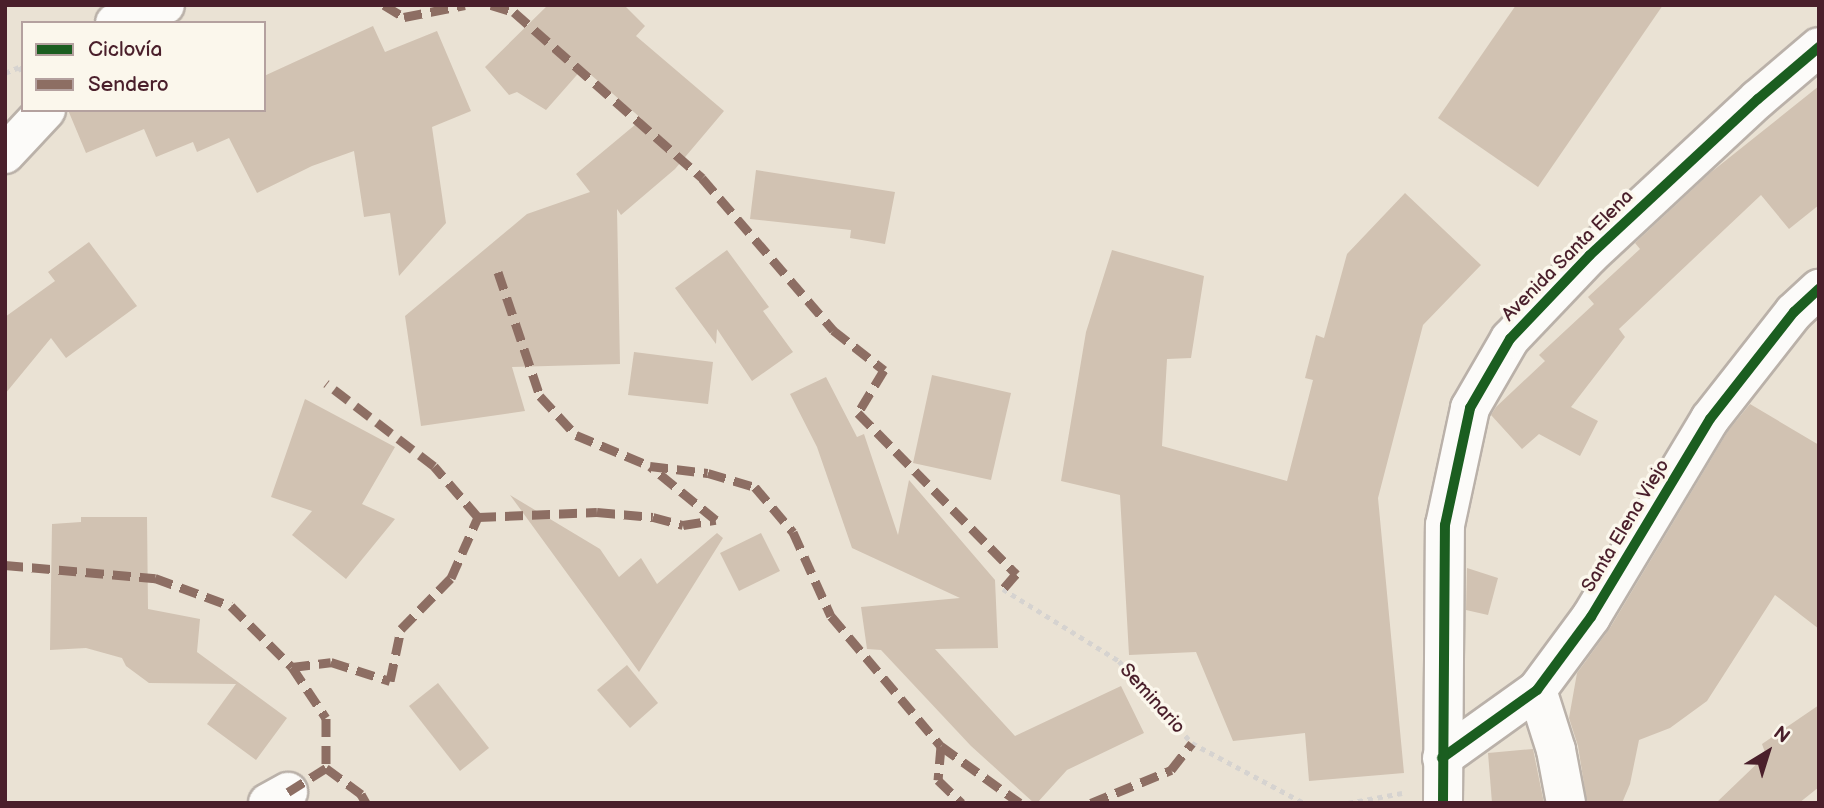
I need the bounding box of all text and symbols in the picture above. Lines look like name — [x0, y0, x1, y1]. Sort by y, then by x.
legend — [21, 21, 266, 112]
text: Ciclovía — [88, 37, 162, 62]
text: Sendero — [88, 72, 169, 97]
street label: Avenida Santa Elena — [1497, 185, 1639, 327]
street label: Santa Elena Viejo — [1577, 455, 1675, 597]
street label: Seminario — [1115, 659, 1189, 739]
north arrow — [1733, 717, 1803, 787]
text: N — [1769, 722, 1794, 749]

